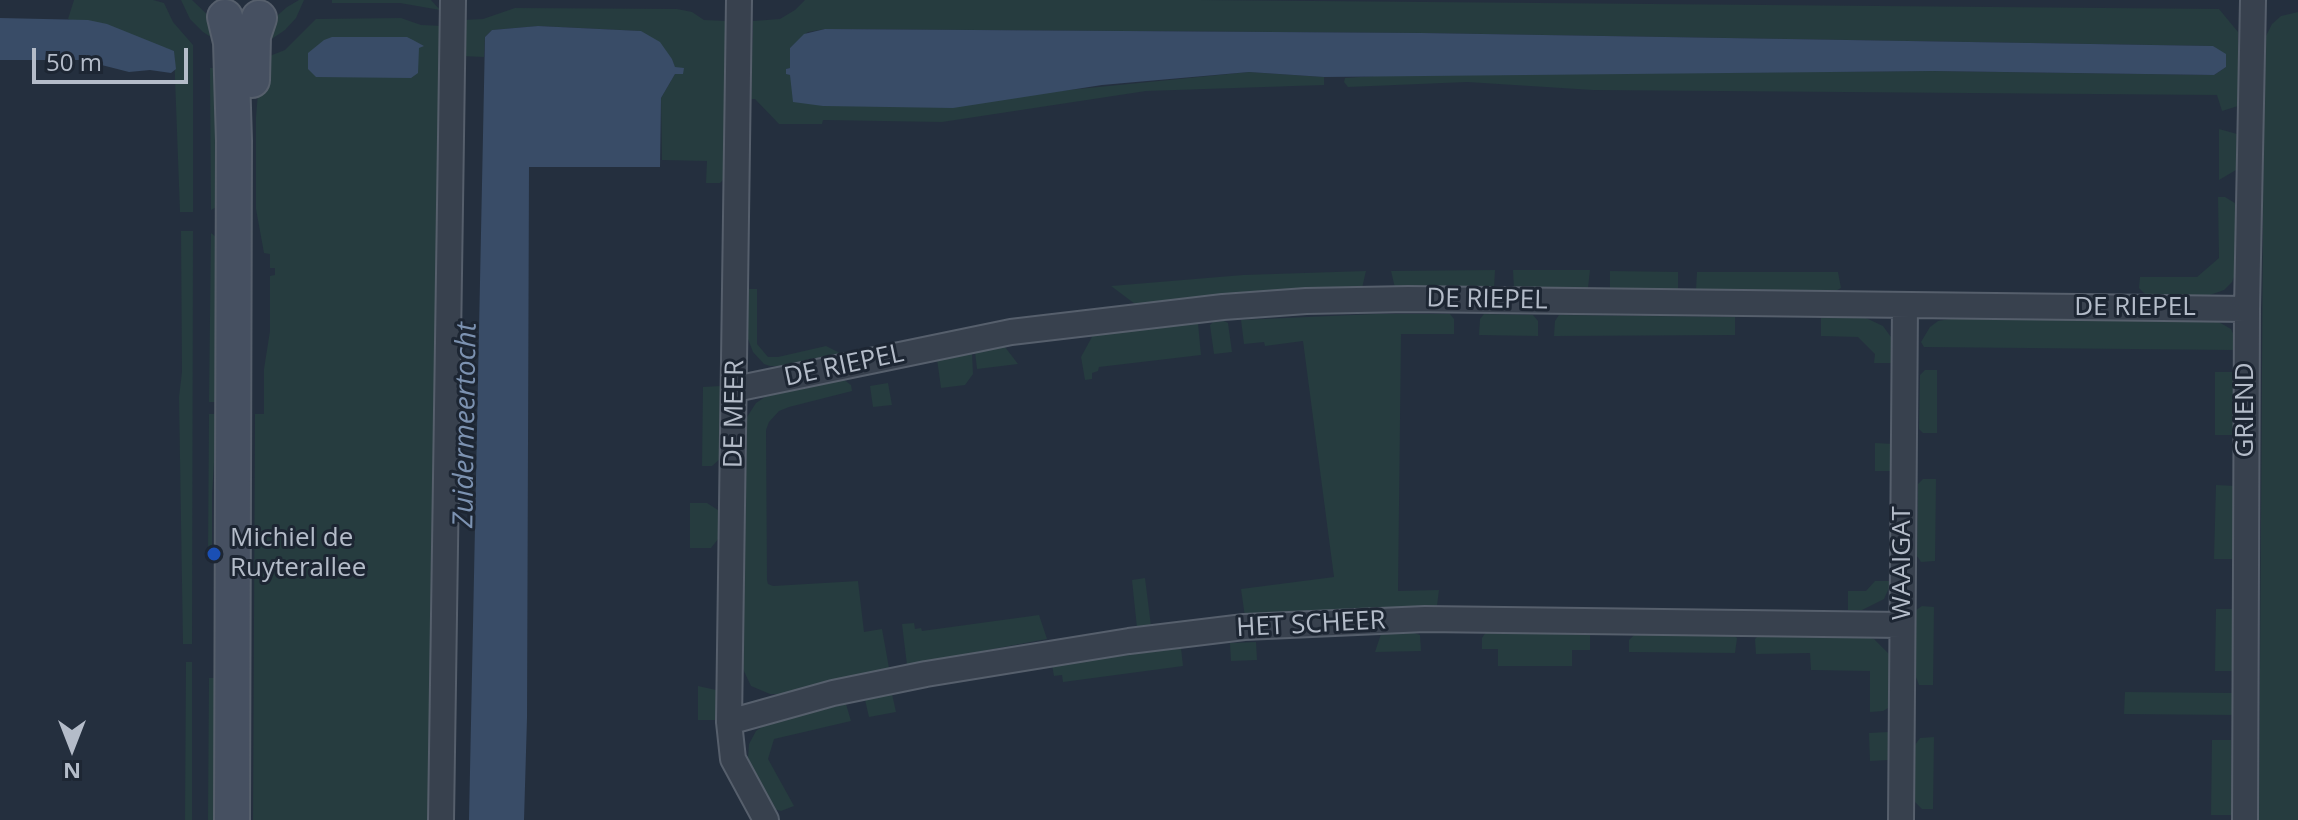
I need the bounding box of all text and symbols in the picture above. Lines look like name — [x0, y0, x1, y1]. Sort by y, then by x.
scale bar — [36, 32, 192, 82]
text: 50 m — [46, 45, 102, 78]
street label: DE RIEPEL — [1426, 283, 1548, 317]
street label: DE RIEPEL — [2074, 292, 2196, 324]
water label: Zuidermeertocht — [447, 322, 485, 528]
street label: DE RIEPEL — [781, 338, 907, 394]
street label: DE MEER — [718, 360, 752, 468]
street label: GRIEND — [2230, 362, 2262, 458]
street label: WAAIGAT — [1887, 506, 1919, 620]
place label: Michiel de Ruyterallee — [230, 523, 366, 584]
marker: Michiel de Ruyterallee — [205, 545, 223, 563]
street label: HET SCHEER — [1236, 606, 1386, 644]
north arrow — [32, 708, 112, 788]
text: N — [63, 757, 81, 787]

